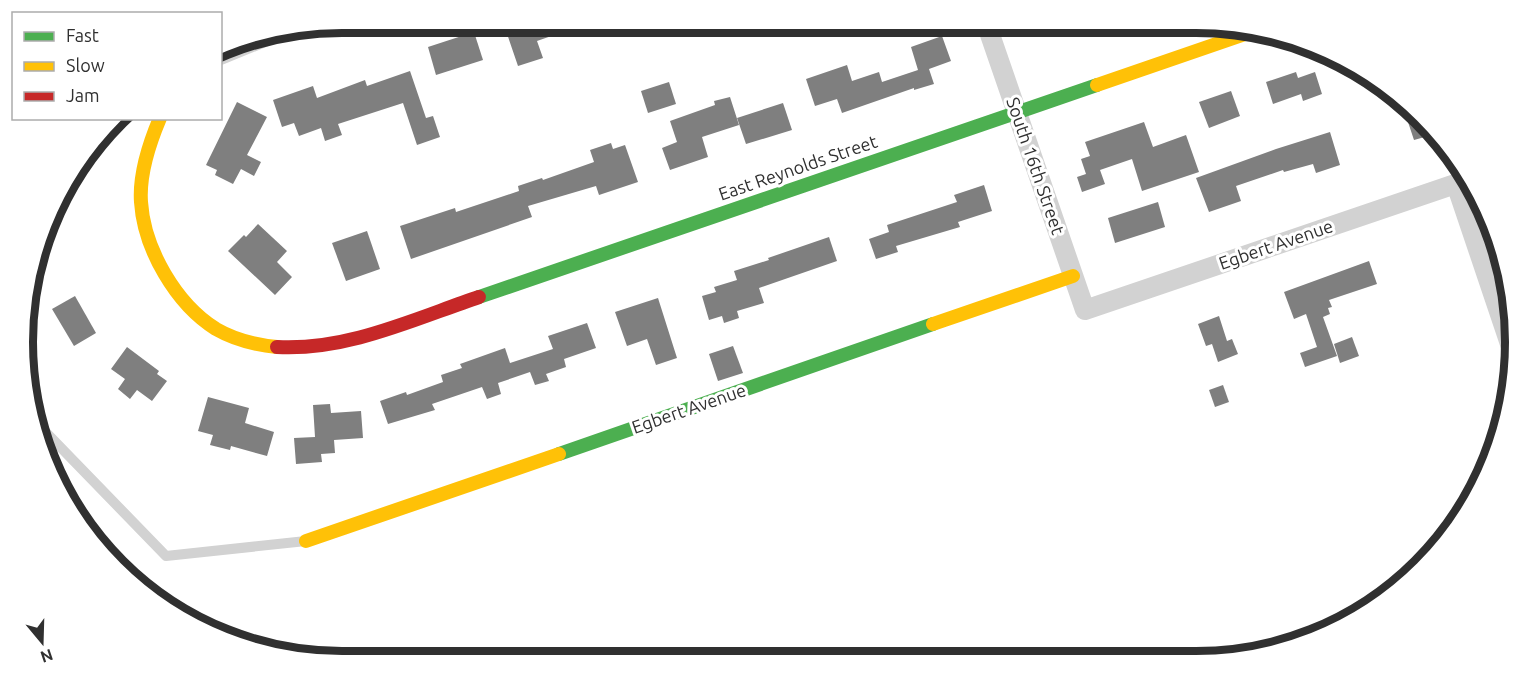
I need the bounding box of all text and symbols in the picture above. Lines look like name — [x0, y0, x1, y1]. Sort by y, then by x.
legend — [12, 12, 222, 120]
text: Fast — [66, 25, 99, 45]
text: Slow — [66, 55, 105, 75]
text: Jam — [66, 85, 100, 105]
street label: South 16th Street — [1003, 94, 1069, 237]
street label: East Reynolds Street — [716, 131, 880, 204]
street label: Egbert Avenue — [1216, 215, 1335, 273]
street label: Egbert Avenue — [629, 379, 748, 437]
north arrow — [12, 612, 72, 672]
text: N — [38, 646, 55, 667]

